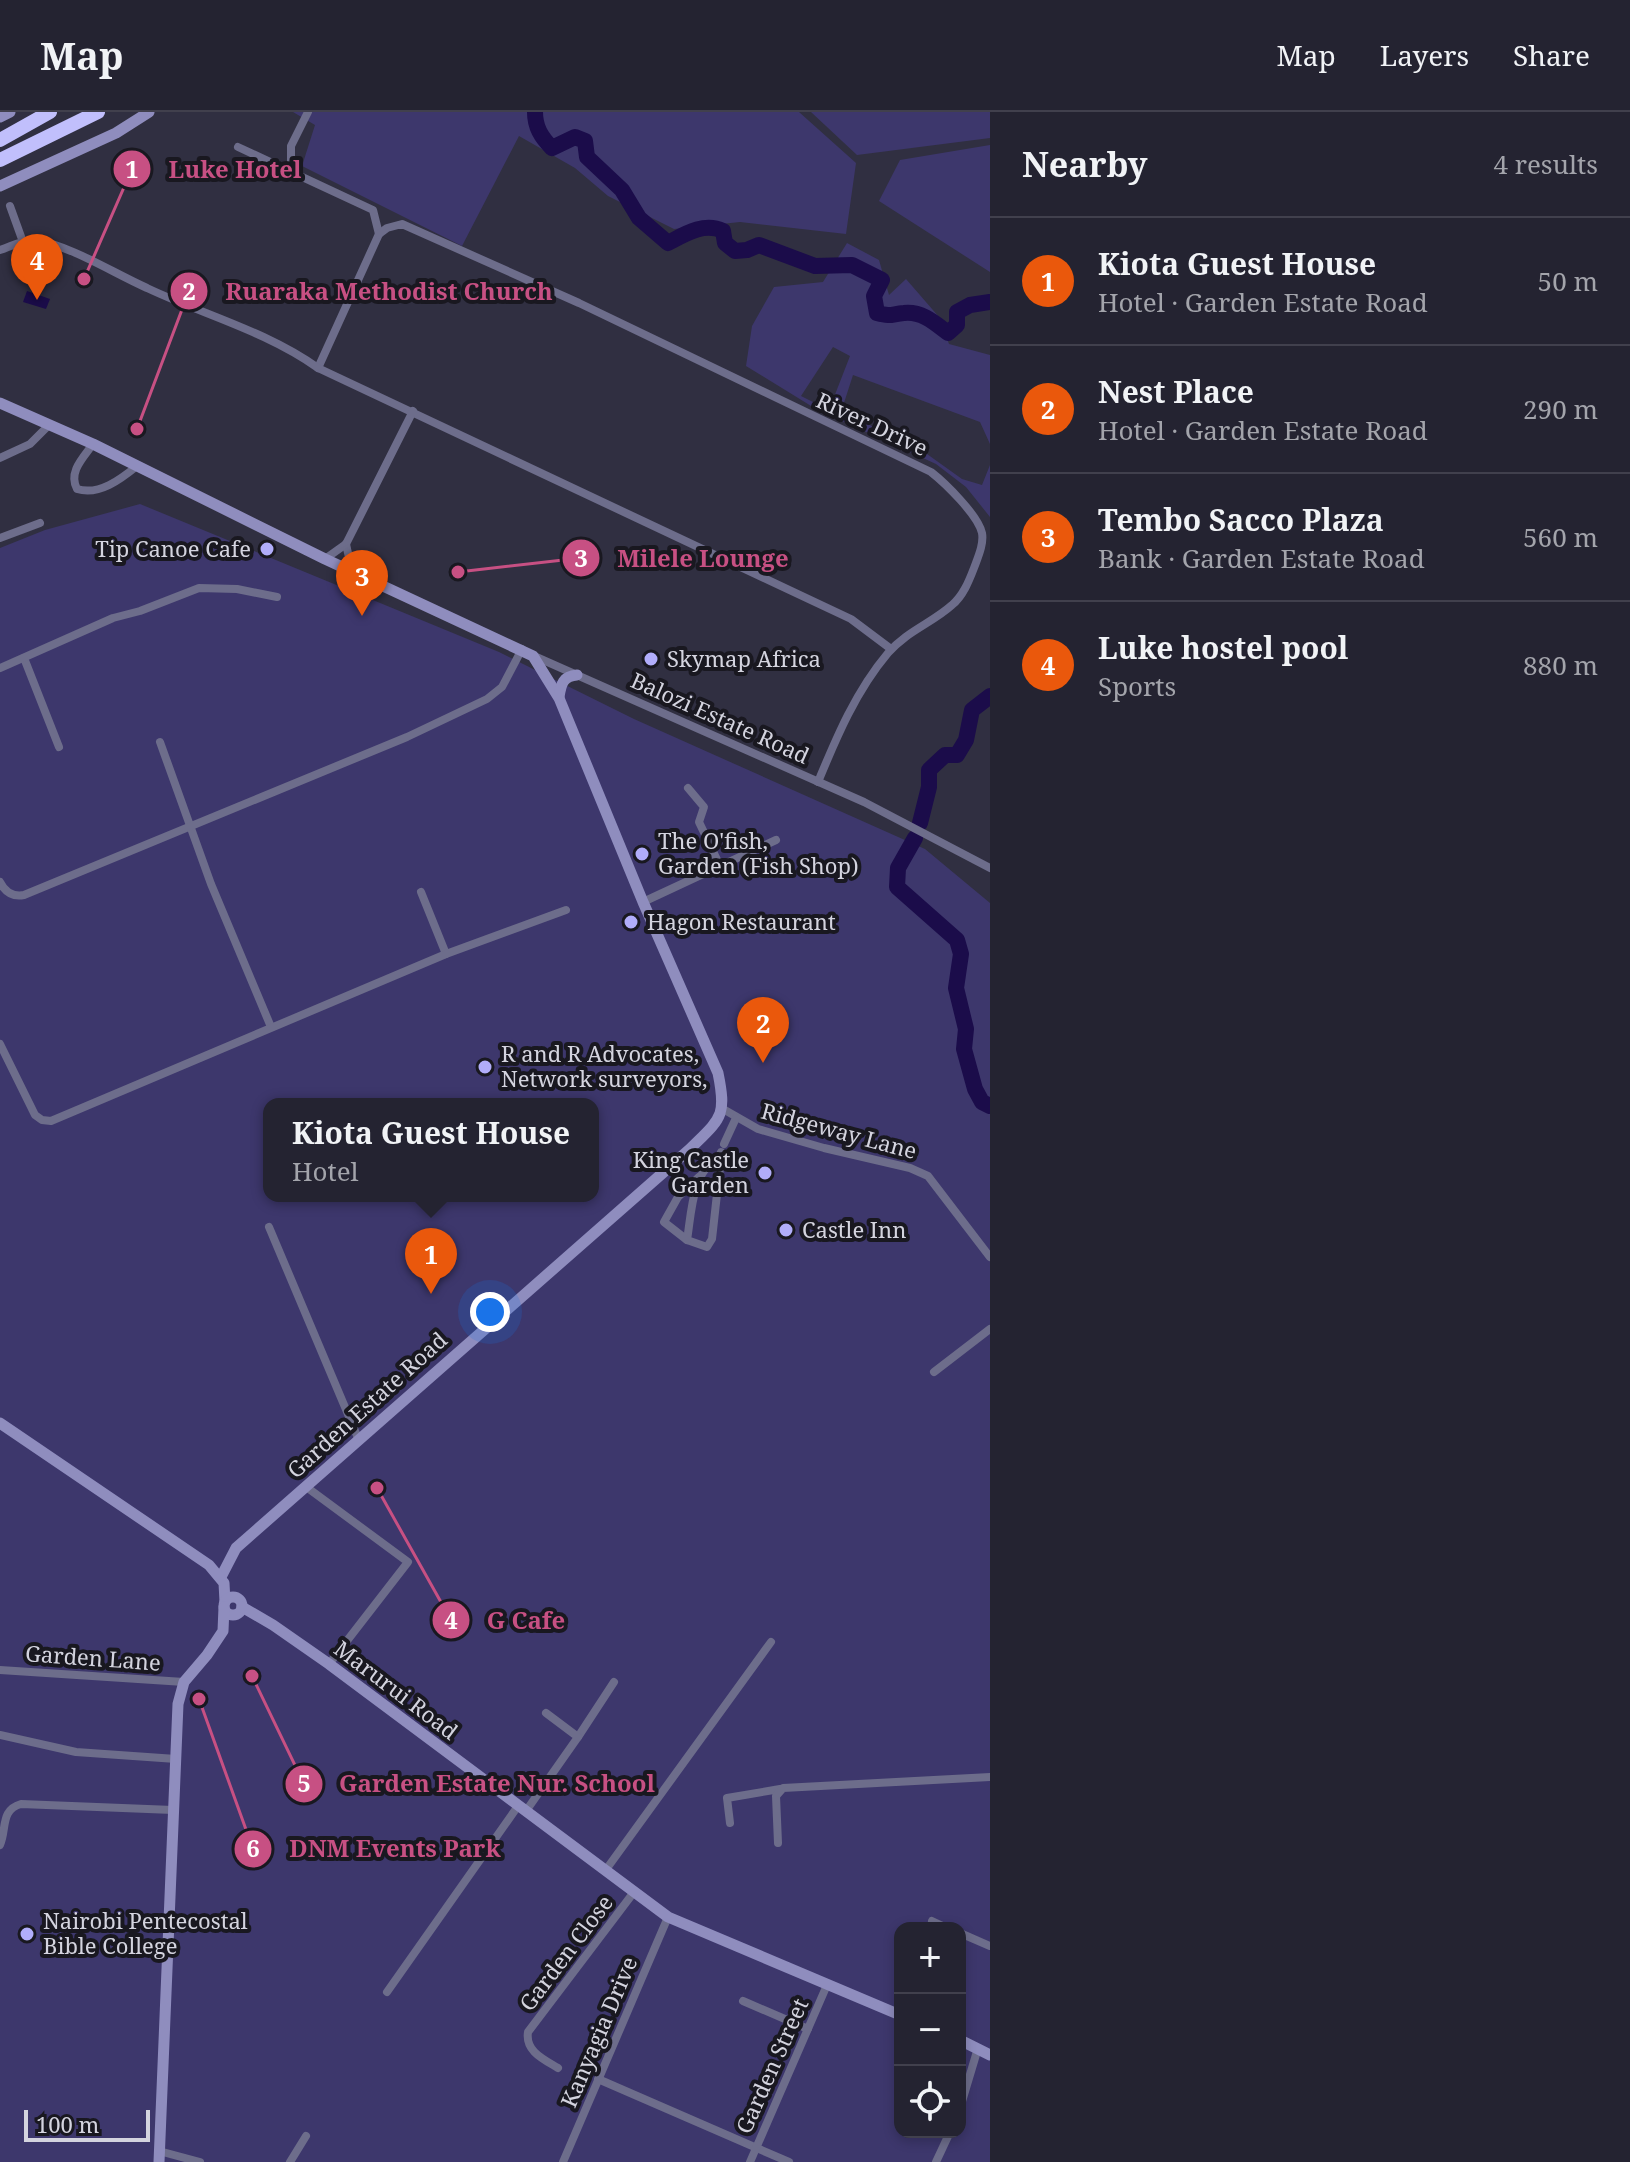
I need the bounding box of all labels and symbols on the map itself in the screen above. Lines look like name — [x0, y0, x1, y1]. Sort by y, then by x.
callout: Luke Hotel — [112, 145, 317, 193]
text: 1 — [125, 152, 139, 185]
text: Luke Hotel — [169, 152, 302, 185]
pin: 4 — [11, 234, 63, 300]
callout: Ruaraka Methodist Church — [169, 267, 569, 315]
text: 2 — [182, 274, 196, 307]
text: Ruaraka Methodist Church — [225, 274, 553, 307]
street label: River Drive — [812, 384, 933, 462]
place label: Tip Canoe Cafe — [95, 533, 251, 563]
callout: Milele Lounge — [561, 534, 804, 582]
marker: Tip Canoe Cafe — [258, 540, 276, 558]
text: 3 — [574, 541, 588, 574]
text: Milele Lounge — [617, 541, 789, 574]
pin: 3 — [336, 550, 388, 616]
place label: Skymap Africa — [667, 643, 821, 673]
marker: Skymap Africa — [642, 650, 660, 668]
street label: Balozi Estate Road — [626, 664, 815, 770]
place label: The O'fish, Garden (Fish Shop) — [658, 825, 859, 880]
marker: The O'fish, Garden (Fish Shop) — [633, 845, 651, 863]
place label: Hagon Restaurant — [647, 906, 836, 936]
marker: Hagon Restaurant — [622, 913, 640, 931]
pin: 2 — [737, 997, 789, 1063]
place label: R and R Advocates, Network surveyors, — [501, 1038, 708, 1093]
marker: R and R Advocates, Network surveyors, — [476, 1058, 494, 1076]
street label: Ridgeway Lane — [758, 1095, 920, 1165]
place label: King Castle Garden — [633, 1144, 749, 1199]
marker: King Castle Garden — [756, 1164, 774, 1182]
place label: Castle Inn — [802, 1214, 906, 1244]
marker: Castle Inn — [777, 1221, 795, 1239]
pin: 1 — [405, 1228, 457, 1294]
your location — [470, 1292, 510, 1332]
street label: Garden Estate Road — [280, 1324, 453, 1484]
callout: G Cafe — [431, 1596, 582, 1644]
text: 4 — [444, 1603, 458, 1636]
text: G Cafe — [487, 1603, 565, 1636]
street label: Marurui Road — [329, 1633, 465, 1746]
street label: Garden Lane — [24, 1637, 162, 1677]
callout: Garden Estate Nur. School — [284, 1760, 671, 1808]
text: 5 — [297, 1766, 311, 1799]
text: Garden Estate Nur. School — [339, 1766, 655, 1799]
callout: DNM Events Park — [233, 1825, 516, 1873]
text: 6 — [246, 1831, 260, 1864]
text: DNM Events Park — [289, 1831, 501, 1864]
street label: Garden Close — [512, 1888, 619, 2017]
place label: Nairobi Pentecostal Bible College — [43, 1905, 248, 1960]
marker: Nairobi Pentecostal Bible College — [18, 1925, 36, 1943]
street label: Kanyagia Drive — [553, 1952, 643, 2112]
street label: Garden Street — [728, 1993, 814, 2138]
scale bar — [24, 2106, 150, 2142]

